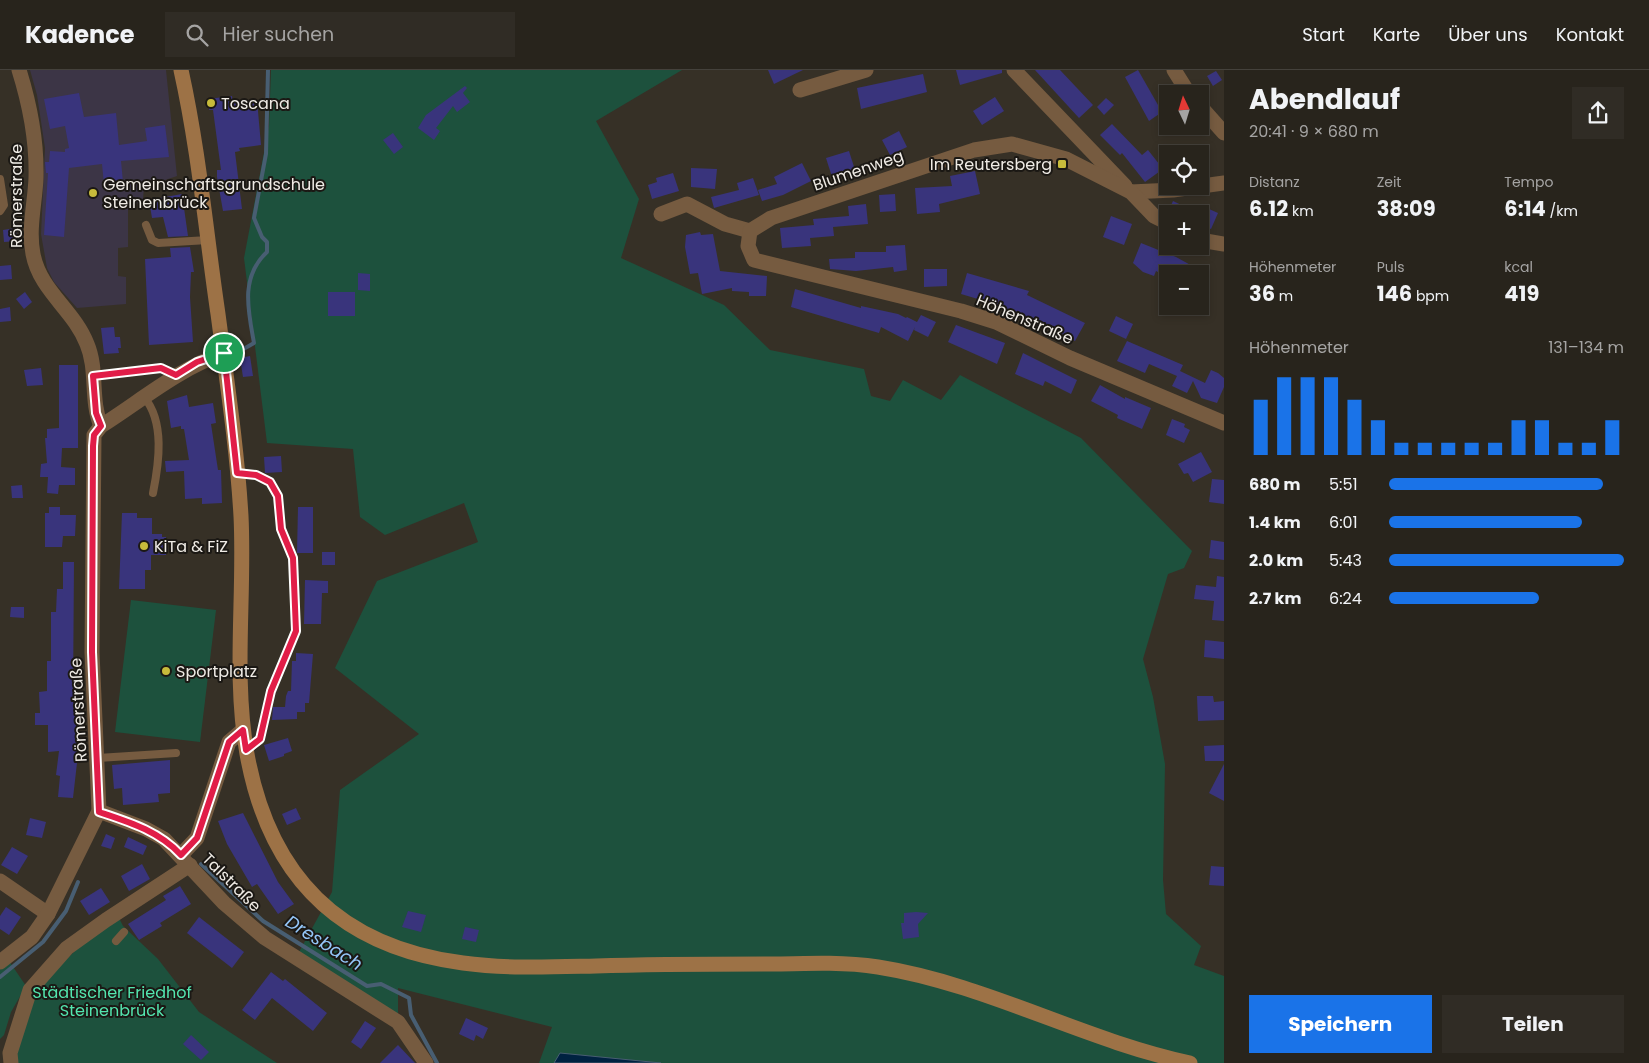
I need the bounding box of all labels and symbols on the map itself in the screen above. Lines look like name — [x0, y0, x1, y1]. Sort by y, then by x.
north arrow — [1159, 85, 1209, 135]
place label: Toscana — [221, 92, 290, 115]
marker: Toscana — [205, 97, 217, 109]
street label: Römerstraße — [5, 144, 28, 248]
street label: Blumenweg — [810, 144, 907, 197]
place label: Im Reutersberg — [930, 153, 1052, 176]
marker: Im Reutersberg — [1056, 158, 1068, 170]
place label: Gemeinschaftsgrundschule Steinenbrück — [103, 173, 325, 214]
marker: Gemeinschaftsgrundschule Steinenbrück — [87, 187, 99, 199]
street label: Höhenstraße — [973, 289, 1077, 350]
pin — [203, 332, 245, 374]
place label: KiTa & FiZ — [154, 535, 228, 558]
marker: KiTa & FiZ — [138, 540, 150, 552]
street label: Römerstraße — [64, 657, 93, 763]
place label: Sportplatz — [176, 660, 257, 683]
marker: Sportplatz — [160, 665, 172, 677]
street label: Talstraße — [197, 848, 266, 917]
water label: Dresbach — [281, 909, 368, 976]
park label: Städtischer Friedhof Steinenbrück — [32, 981, 192, 1022]

